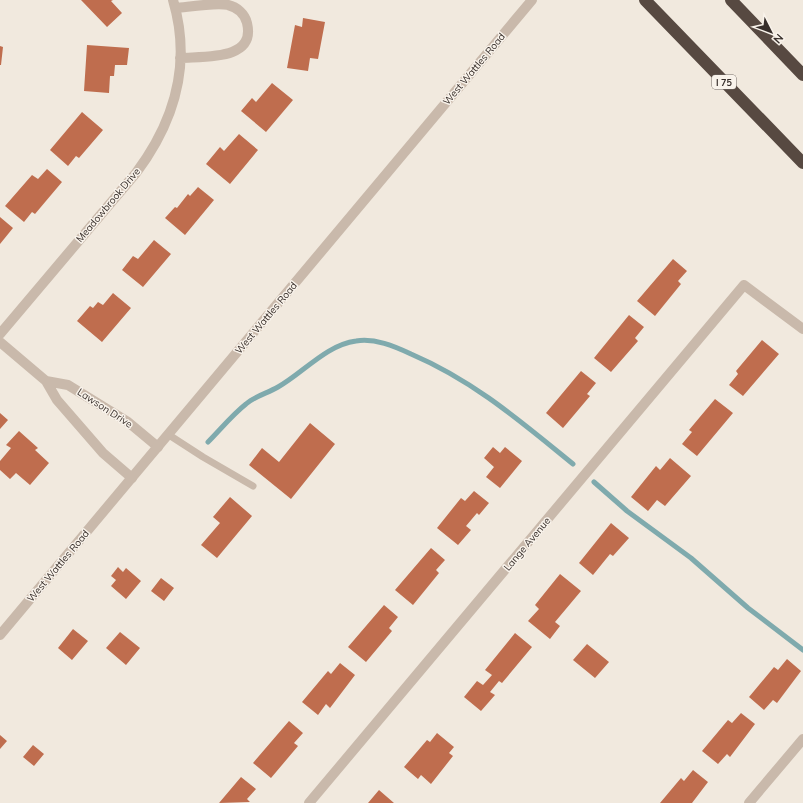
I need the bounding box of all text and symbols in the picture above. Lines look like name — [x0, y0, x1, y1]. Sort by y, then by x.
north arrow — [751, 12, 791, 52]
street label: West Wattles Road — [440, 30, 508, 108]
text: N — [770, 31, 786, 46]
road number: I 75 — [712, 75, 736, 89]
street label: Meadowbrook Drive — [73, 165, 143, 245]
street label: West Wattles Road — [232, 279, 300, 357]
street label: Lawson Drive — [75, 385, 135, 431]
street label: Lange Avenue — [501, 514, 553, 574]
street label: West Wattles Road — [24, 527, 92, 605]

